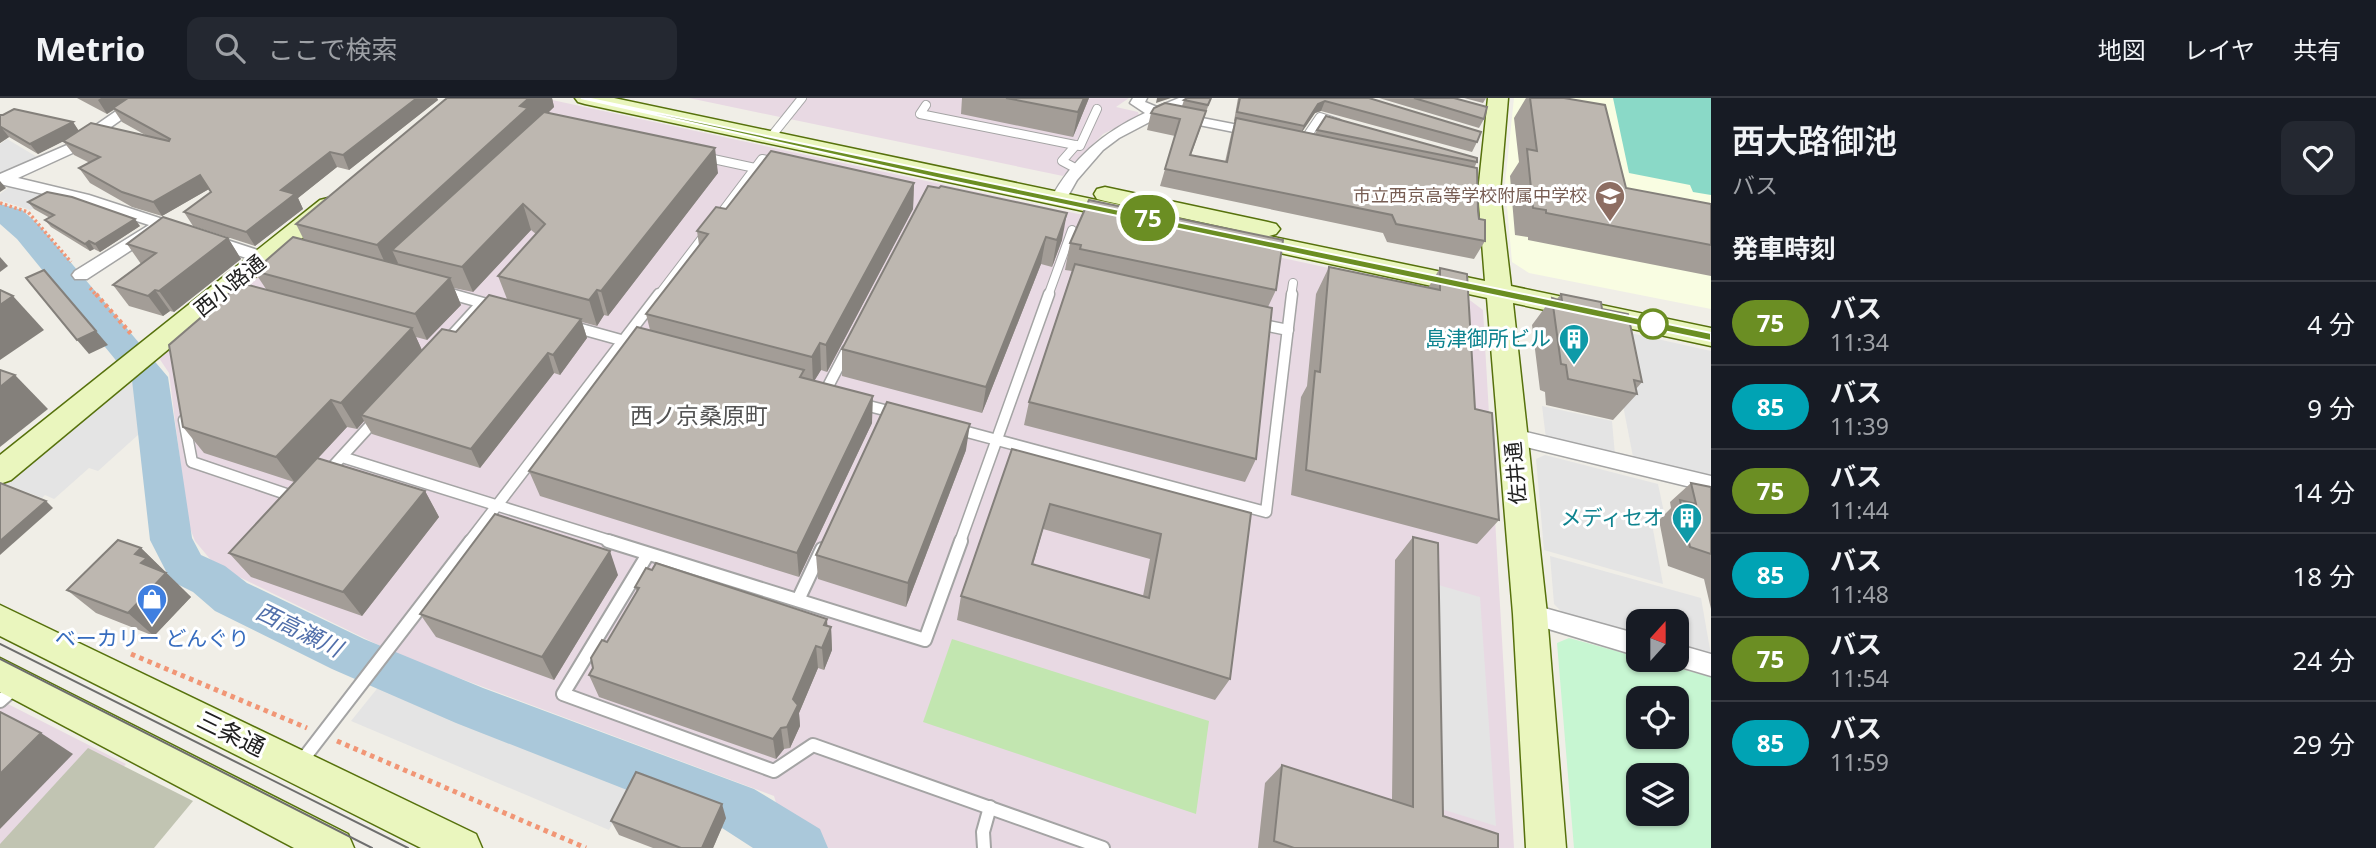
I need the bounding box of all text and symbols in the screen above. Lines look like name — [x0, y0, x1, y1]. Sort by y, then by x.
search box — [187, 17, 677, 80]
text: Metrio — [35, 26, 145, 71]
icon: search — [211, 29, 249, 67]
text: ここで検索 — [267, 31, 397, 67]
text: 地図 — [2098, 33, 2146, 66]
text: レイヤ — [2184, 33, 2255, 66]
text: 共有 — [2293, 33, 2341, 66]
text: 西大路御池 — [1732, 118, 1897, 163]
button: heart — [2281, 121, 2355, 195]
text: バス — [1732, 169, 1778, 201]
school or university icon: 市立西京高等学校附属中学校 — [1593, 179, 1627, 223]
place label: 市立西京高等学校附属中学校 — [1353, 183, 1587, 207]
line badge: 75 — [1116, 195, 1180, 241]
text: 75 — [1134, 201, 1162, 234]
text: 発車時刻 — [1732, 230, 1836, 266]
street label: 西小路通 — [188, 248, 271, 323]
text: バス — [1830, 290, 1882, 326]
text: 75 — [1757, 306, 1784, 339]
text: 4 分 — [2307, 306, 2355, 342]
unlabelled marker — [1638, 309, 1668, 339]
building icon: 島津御所ビル — [1557, 322, 1591, 366]
place label: 島津御所ビル — [1425, 324, 1551, 352]
text: 11:34 — [1830, 326, 1889, 358]
text: バス — [1830, 374, 1882, 410]
text: 85 — [1757, 390, 1784, 423]
text: 9 分 — [2307, 390, 2355, 426]
district label: 西ノ京桑原町 — [630, 399, 768, 431]
text: 11:39 — [1830, 410, 1889, 442]
street label: 佐井通 — [1498, 440, 1532, 506]
text: バス — [1830, 458, 1882, 494]
text: 75 — [1757, 474, 1784, 507]
text: 14 分 — [2292, 474, 2355, 510]
text: 11:44 — [1830, 494, 1889, 526]
building icon: メディセオ — [1670, 501, 1704, 545]
place label: メディセオ — [1560, 503, 1664, 531]
text: バス — [1830, 542, 1882, 578]
text: 85 — [1757, 558, 1784, 591]
text: 18 分 — [2292, 558, 2355, 594]
text: 11:48 — [1830, 578, 1889, 610]
shop icon: ベーカリー どんぐり — [135, 582, 169, 626]
water label: 西高瀬川 — [251, 595, 350, 665]
north arrow — [1626, 609, 1689, 672]
map controls — [1626, 609, 1689, 826]
place label: ベーカリー どんぐり — [55, 624, 249, 652]
text: バス — [1830, 626, 1882, 662]
text: 75 — [1757, 642, 1784, 675]
text: 24 分 — [2292, 642, 2355, 678]
text: 11:54 — [1830, 662, 1889, 694]
button: locate — [1626, 686, 1689, 749]
street label: 三条通 — [192, 702, 271, 763]
text: バス — [1830, 710, 1882, 746]
text: 85 — [1757, 726, 1784, 759]
text: 29 分 — [2292, 726, 2355, 762]
text: 11:59 — [1830, 746, 1889, 778]
button: layers — [1626, 763, 1689, 826]

